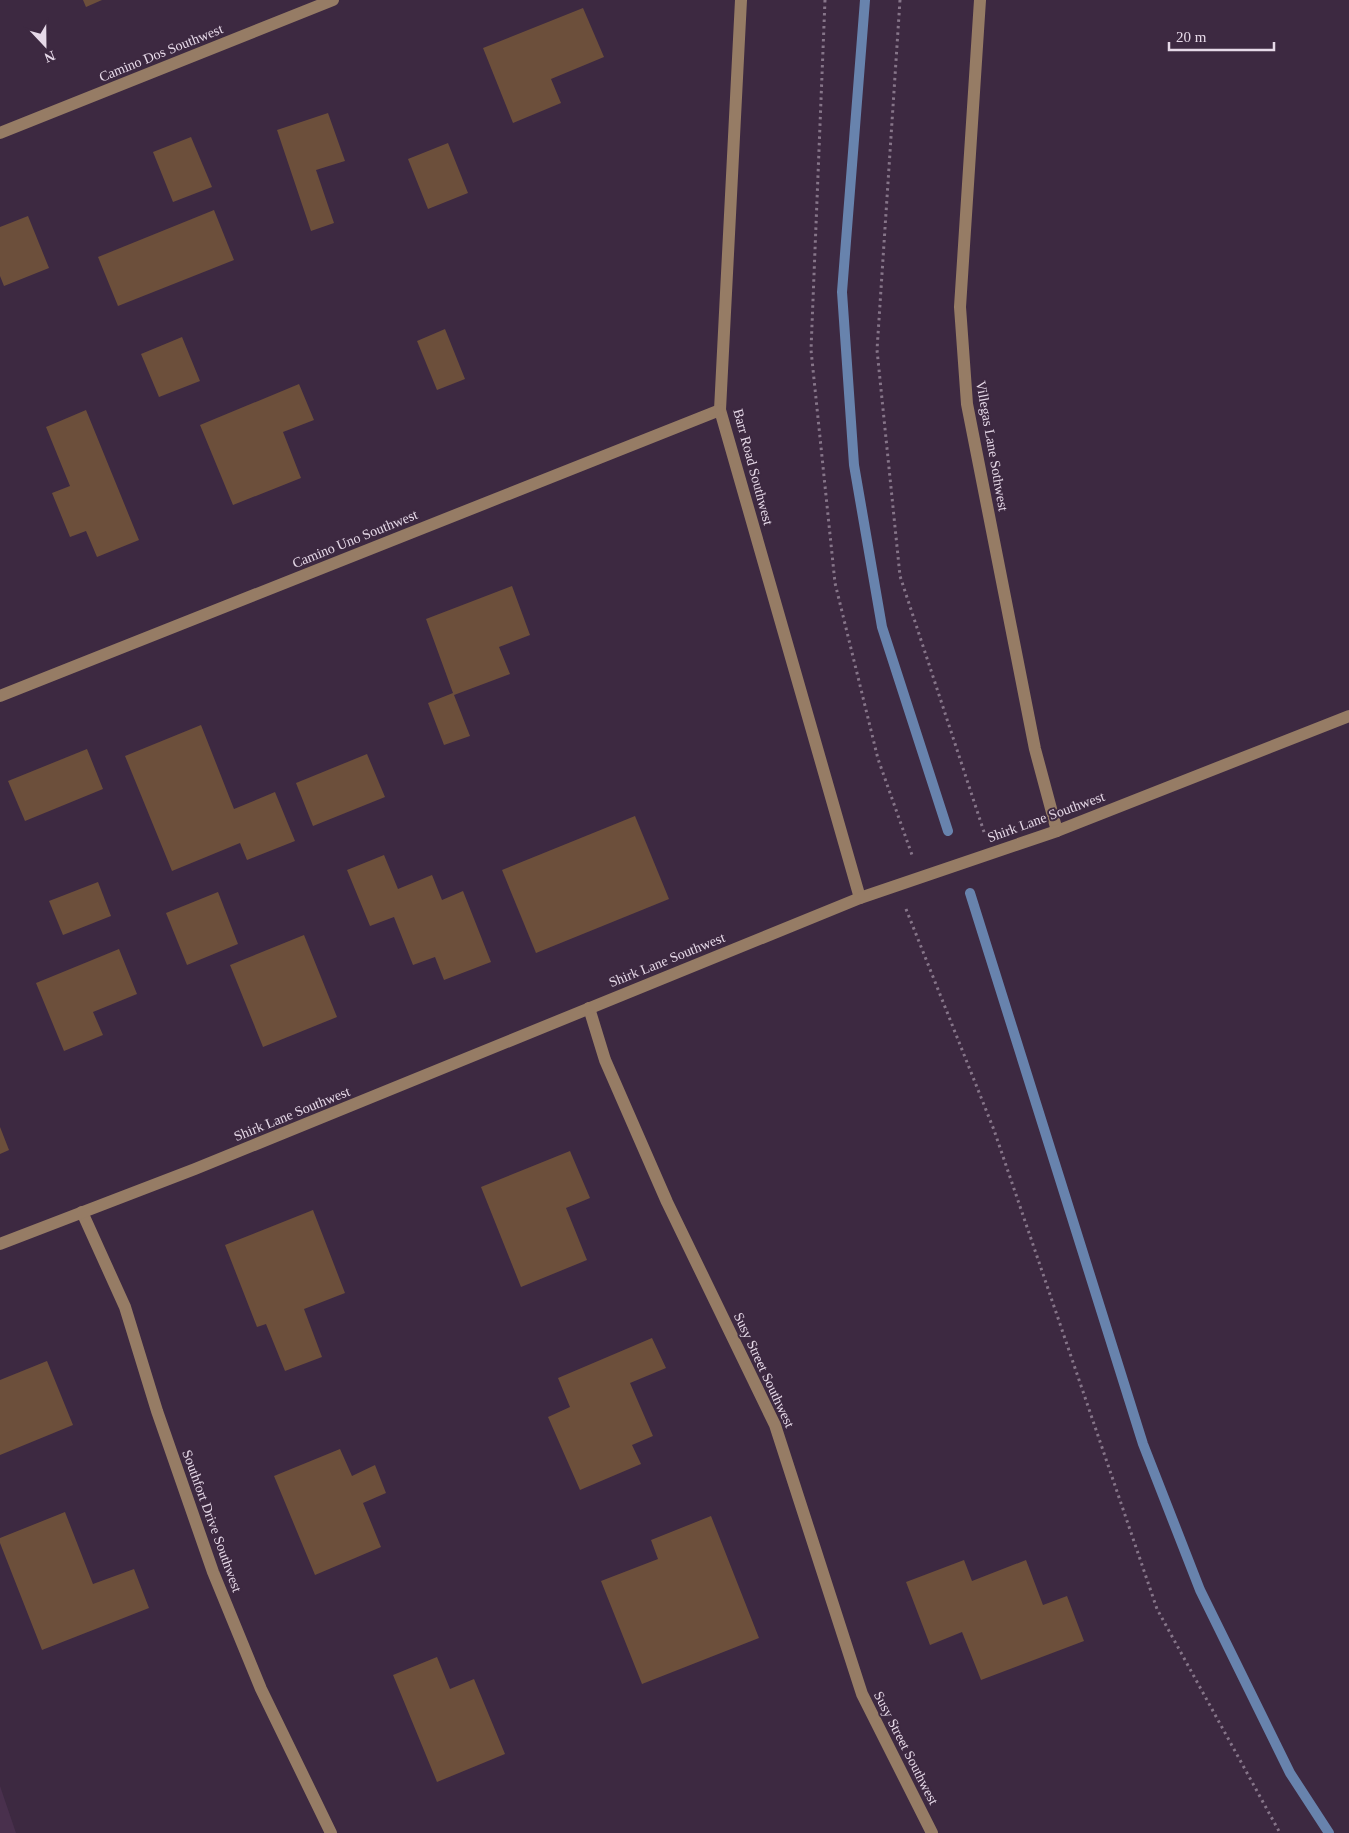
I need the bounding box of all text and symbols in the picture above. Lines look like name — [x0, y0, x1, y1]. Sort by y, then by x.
north arrow — [20, 20, 70, 70]
scale bar — [1169, 20, 1274, 52]
street label: Camino Dos Southwest — [97, 21, 225, 85]
text: 20 m — [1176, 29, 1207, 45]
text: N — [42, 48, 57, 65]
street label: Villegas Lane Sothwest — [973, 380, 1011, 512]
street label: Barr Road Southwest — [730, 407, 776, 527]
street label: Camino Uno Southwest — [290, 507, 420, 571]
street label: Shirk Lane Southwest — [985, 789, 1107, 845]
street label: Shirk Lane Southwest — [607, 930, 727, 990]
street label: Shirk Lane Southwest — [232, 1084, 352, 1144]
street label: Susy Street Southwest — [731, 1310, 797, 1430]
street label: Southfort Drive Southwest — [179, 1448, 245, 1594]
street label: Susy Street Southwest — [871, 1689, 941, 1807]

